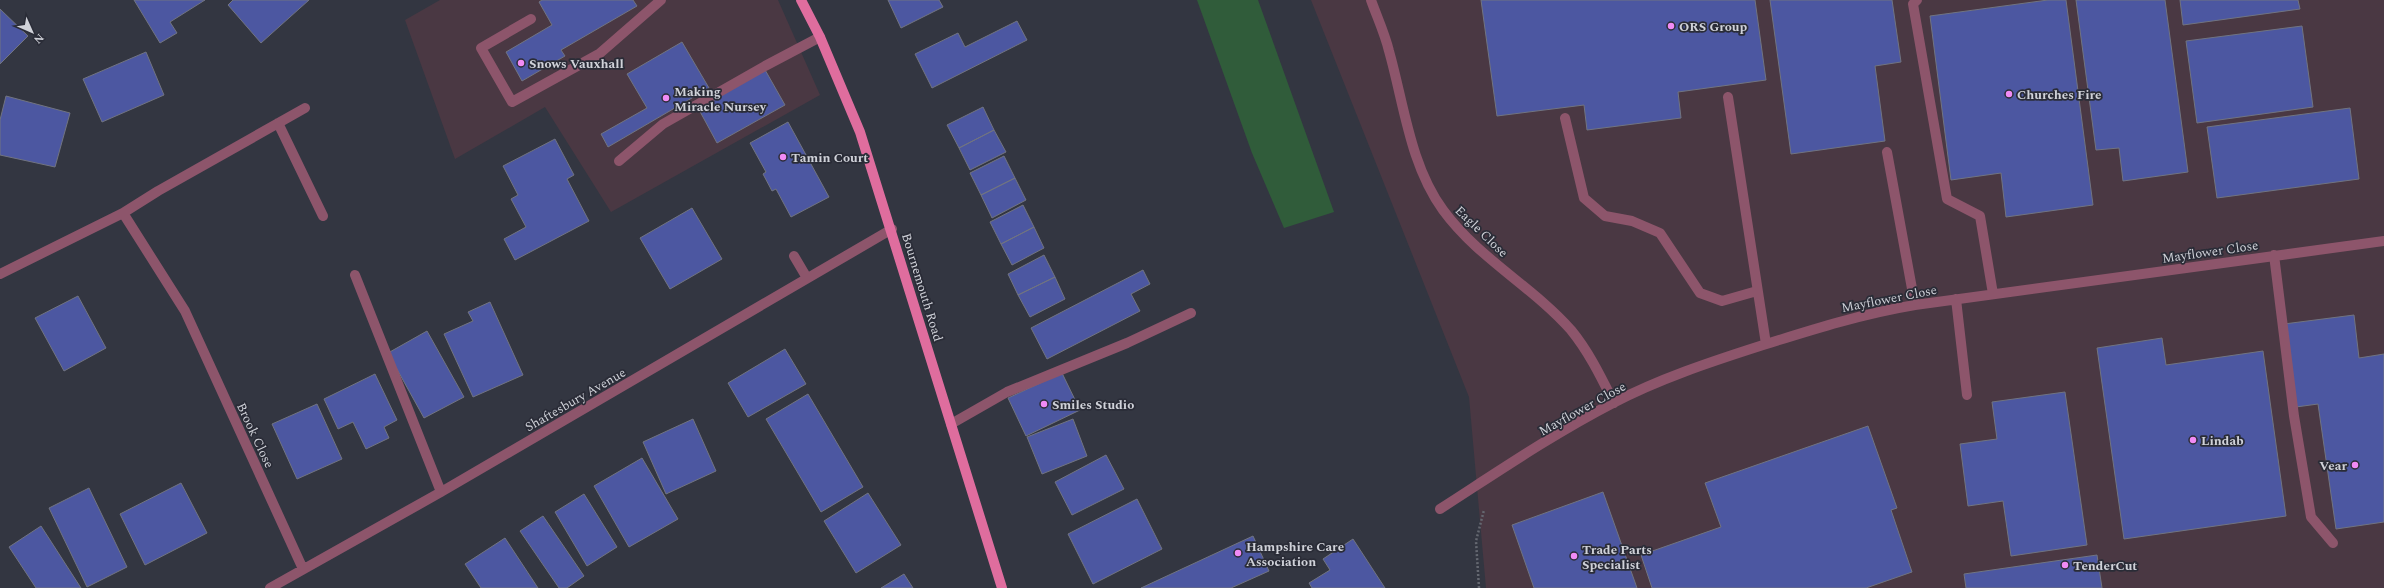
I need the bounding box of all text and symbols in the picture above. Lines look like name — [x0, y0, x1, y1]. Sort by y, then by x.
north arrow — [12, 12, 52, 52]
place label: ORS Group — [1679, 17, 1748, 37]
marker: ORS Group — [1666, 21, 1676, 31]
text: N — [30, 30, 48, 48]
place label: Snows Vauxhall — [529, 54, 624, 74]
marker: Snows Vauxhall — [516, 58, 526, 68]
place label: Making Miracle Nursey — [674, 82, 767, 117]
place label: Churches Fire — [2017, 85, 2102, 105]
marker: Churches Fire — [2004, 89, 2014, 99]
marker: Making Miracle Nursey — [661, 93, 671, 103]
place label: Tamin Court — [791, 148, 868, 168]
marker: Tamin Court — [778, 152, 788, 162]
street label: Eagle Close — [1450, 201, 1512, 262]
street label: Bournemouth Road — [896, 231, 948, 344]
street label: Mayflower Close — [2161, 235, 2260, 269]
street label: Mayflower Close — [1840, 280, 1939, 318]
street label: Shaftesbury Avenue — [521, 363, 630, 437]
street label: Mayflower Close — [1535, 377, 1630, 441]
place label: Smiles Studio — [1052, 395, 1134, 415]
street label: Brook Close — [231, 399, 279, 472]
marker: Smiles Studio — [1039, 399, 1049, 409]
place label: Lindab — [2201, 431, 2244, 451]
marker: Lindab — [2188, 435, 2198, 445]
place label: Vear — [2319, 456, 2347, 476]
marker: Vear — [2350, 460, 2360, 470]
place label: Hampshire Care Association — [1246, 537, 1344, 572]
place label: Trade Parts Specialist — [1582, 540, 1652, 575]
marker: Hampshire Care Association — [1233, 548, 1243, 558]
marker: Trade Parts Specialist — [1569, 551, 1579, 561]
place label: TenderCut — [2073, 556, 2137, 576]
marker: TenderCut — [2060, 560, 2070, 570]

